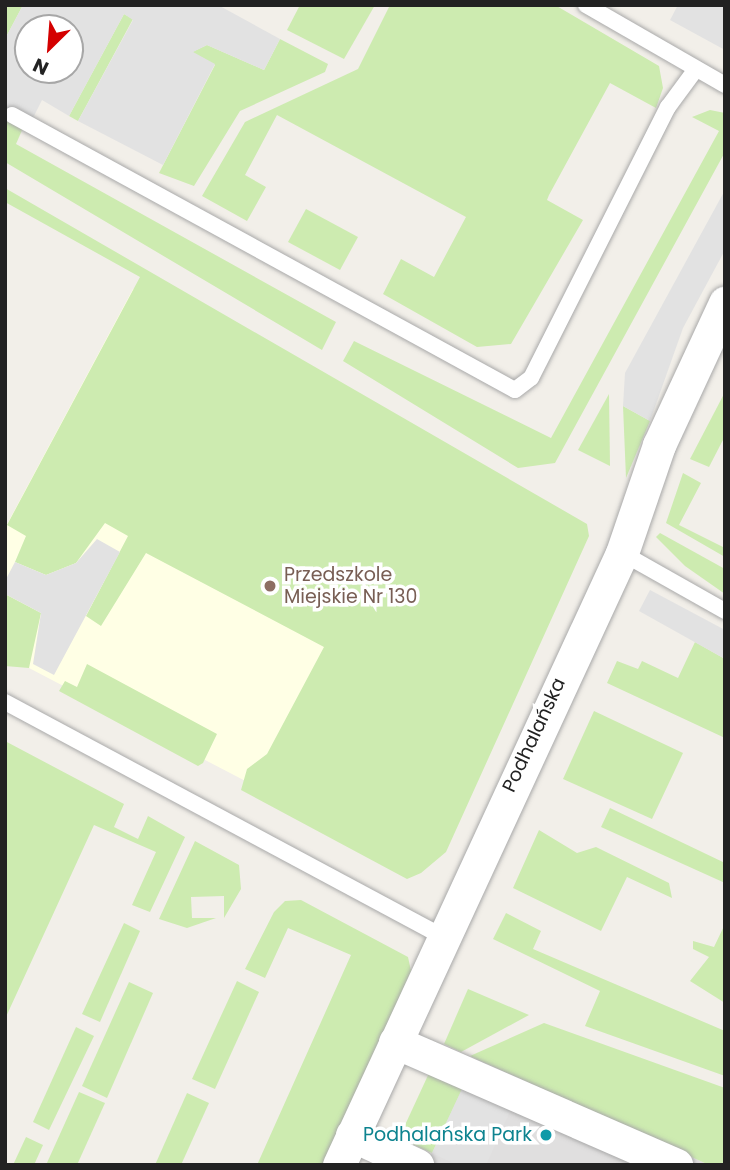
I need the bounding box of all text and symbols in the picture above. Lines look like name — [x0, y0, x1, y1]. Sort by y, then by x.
north arrow — [14, 14, 84, 84]
text: N — [29, 51, 53, 82]
place label: Przedszkole Miejskie Nr 130 — [284, 564, 417, 608]
marker: Przedszkole Miejskie Nr 130 — [262, 578, 278, 594]
street label: Podhalańska — [498, 674, 570, 796]
place label: Podhalańska Park — [363, 1124, 532, 1146]
marker: Podhalańska Park — [538, 1127, 554, 1143]

